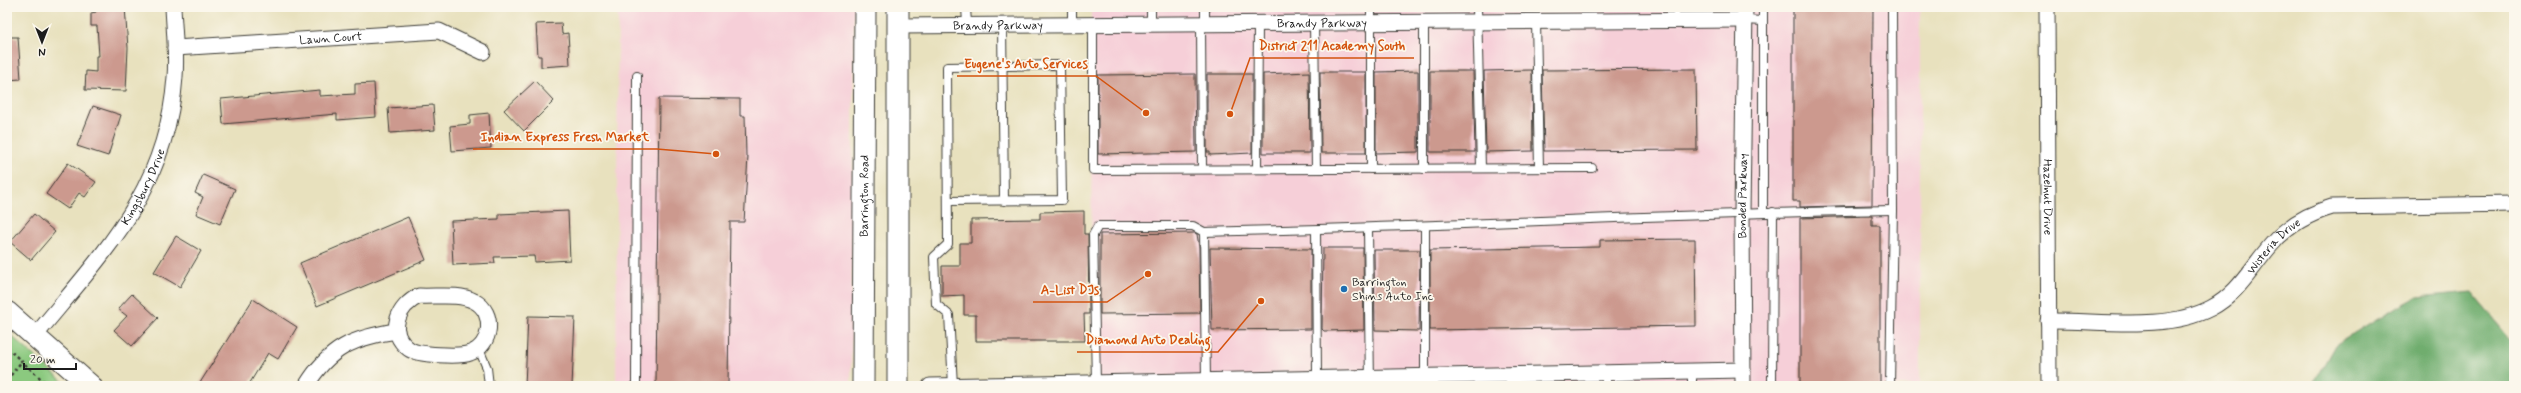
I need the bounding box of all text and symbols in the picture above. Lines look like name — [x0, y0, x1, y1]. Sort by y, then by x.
street label: Brandy Parkway — [1277, 16, 1367, 32]
street label: Brandy Parkway — [953, 18, 1043, 35]
north arrow — [22, 22, 62, 62]
street label: Lawn Court — [299, 29, 363, 49]
callout: District 211 Academy South — [1250, 33, 1414, 58]
text: District 211 Academy South — [1259, 38, 1405, 55]
text: N — [38, 44, 46, 58]
callout: Eugene's Auto Services — [957, 51, 1096, 76]
text: Eugene's Auto Services — [964, 56, 1088, 74]
callout: Indian Express Fresh Market — [473, 124, 657, 149]
text: Indian Express Fresh Market — [481, 129, 650, 146]
street label: Kingsbury Drive — [118, 147, 169, 229]
street label: Bonded Parkway — [1735, 153, 1752, 239]
street label: Barrington Road — [857, 155, 874, 237]
street label: Hazelnut Drive — [2039, 159, 2055, 235]
street label: Wisteria Drive — [2244, 215, 2304, 278]
place label: Barrington Shins Auto Inc — [1352, 275, 1434, 305]
callout: A-List DJs — [1033, 277, 1107, 302]
text: A-List DJs — [1041, 282, 1099, 299]
marker: Barrington Shins Auto Inc — [1339, 284, 1349, 294]
callout: Diamond Auto Dealing — [1077, 327, 1218, 352]
text: Diamond Auto Dealing — [1085, 332, 1211, 352]
scale bar — [24, 345, 76, 371]
text: 20 m — [30, 352, 56, 368]

